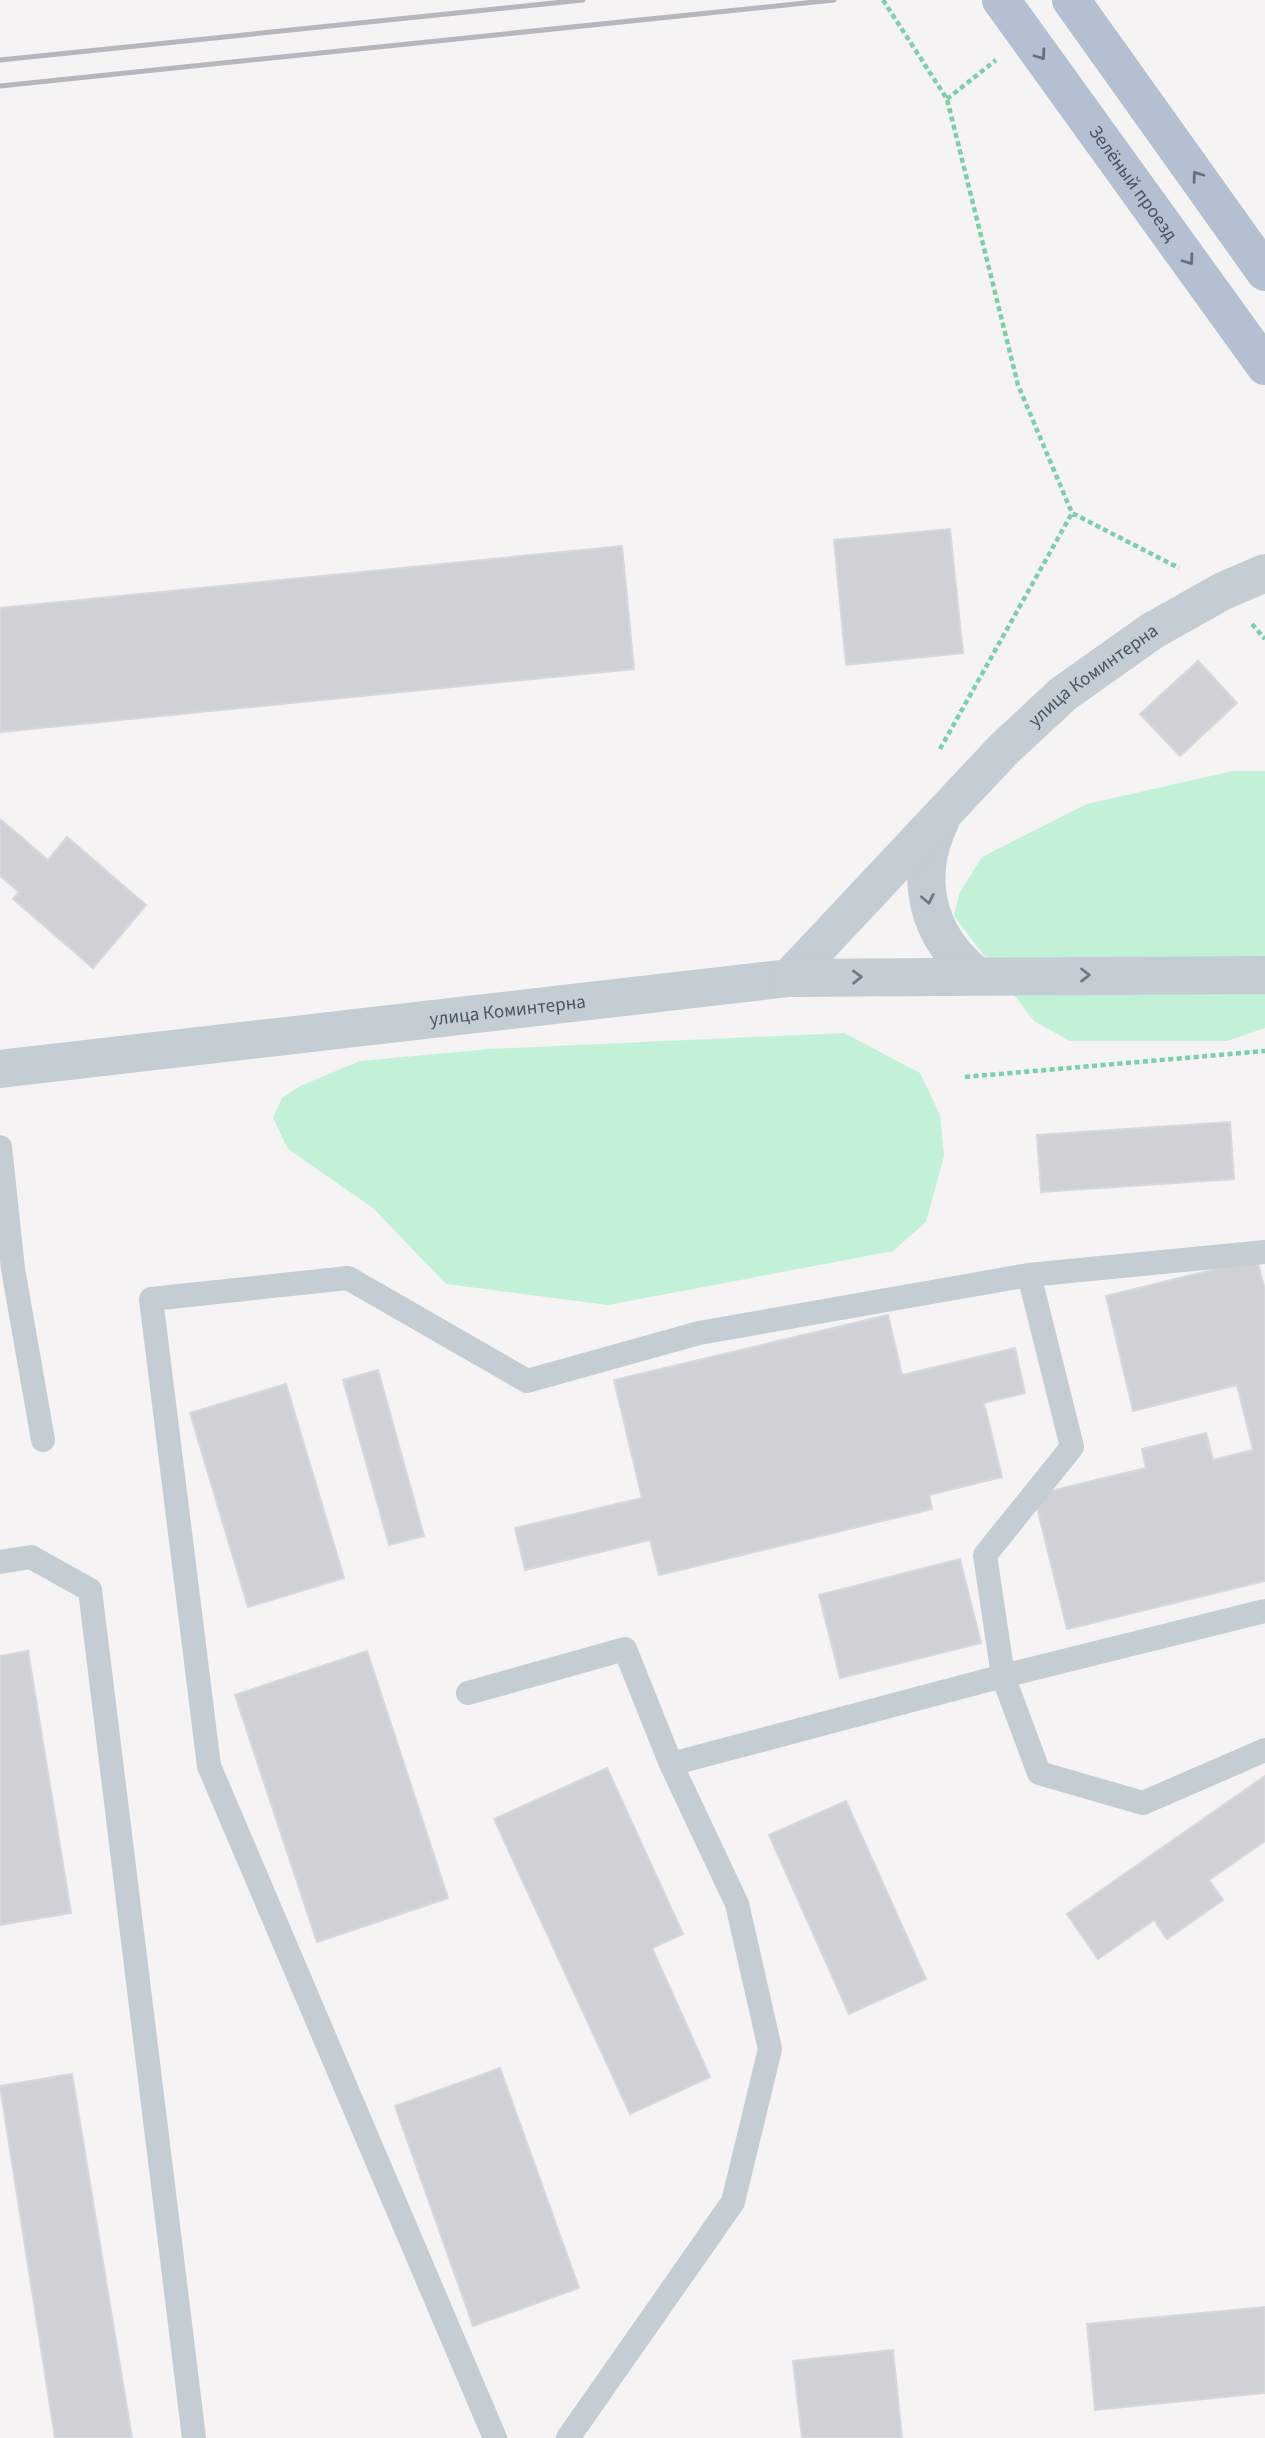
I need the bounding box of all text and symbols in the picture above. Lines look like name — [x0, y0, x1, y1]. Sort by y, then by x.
one-way arrow — [1033, 47, 1045, 60]
street label: Зелёный проезд — [1082, 120, 1184, 247]
one-way arrow — [1193, 171, 1205, 184]
one-way arrow — [1180, 252, 1193, 265]
street label: улица Коминтерна — [1022, 617, 1164, 733]
one-way arrow — [920, 893, 935, 905]
one-way arrow — [1080, 967, 1090, 983]
one-way arrow — [852, 969, 863, 984]
street label: улица Коминтерна — [428, 988, 587, 1033]

